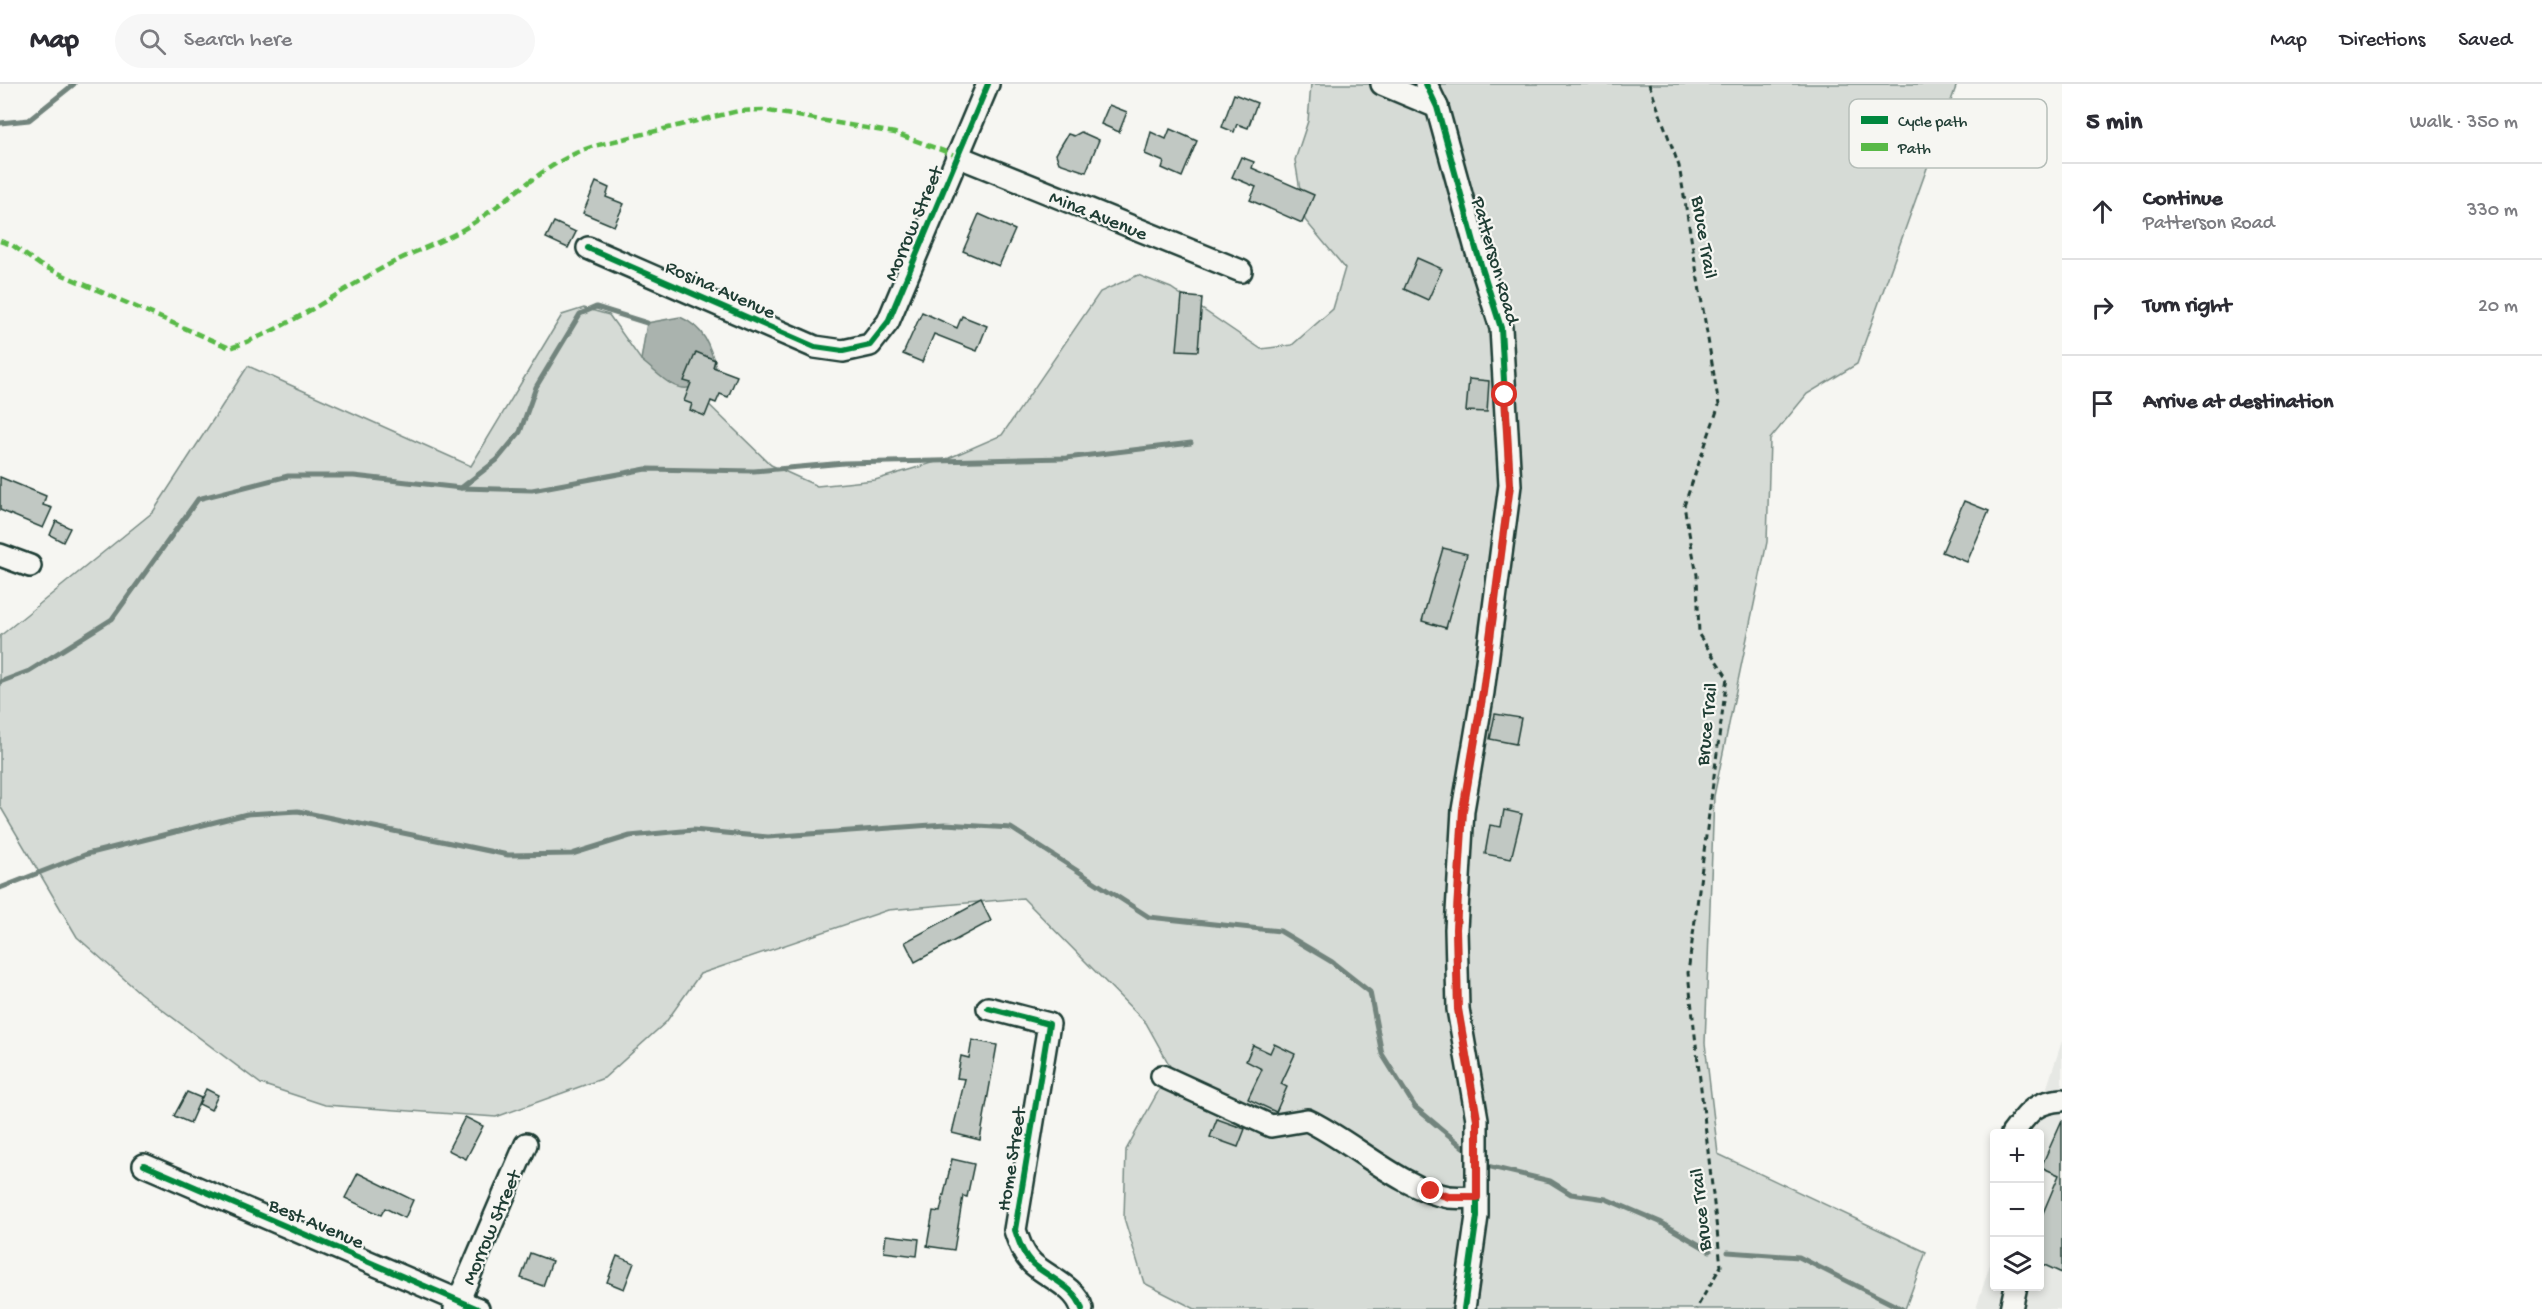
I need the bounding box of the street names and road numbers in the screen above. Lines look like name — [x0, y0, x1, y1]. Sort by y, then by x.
street label: Morrow Street — [881, 162, 950, 285]
street label: Mina Avenue — [1045, 187, 1151, 248]
street label: Patterson Road — [1464, 194, 1523, 330]
street label: Bruce Trail — [1685, 194, 1720, 280]
street label: Rosina Avenue — [661, 257, 779, 326]
street label: Bruce Trail — [1693, 682, 1724, 768]
street label: Home Street — [994, 1104, 1033, 1213]
street label: Morrow Street — [459, 1166, 528, 1289]
street label: Bruce Trail — [1687, 1167, 1718, 1253]
street label: Best Avenue — [264, 1195, 367, 1256]

